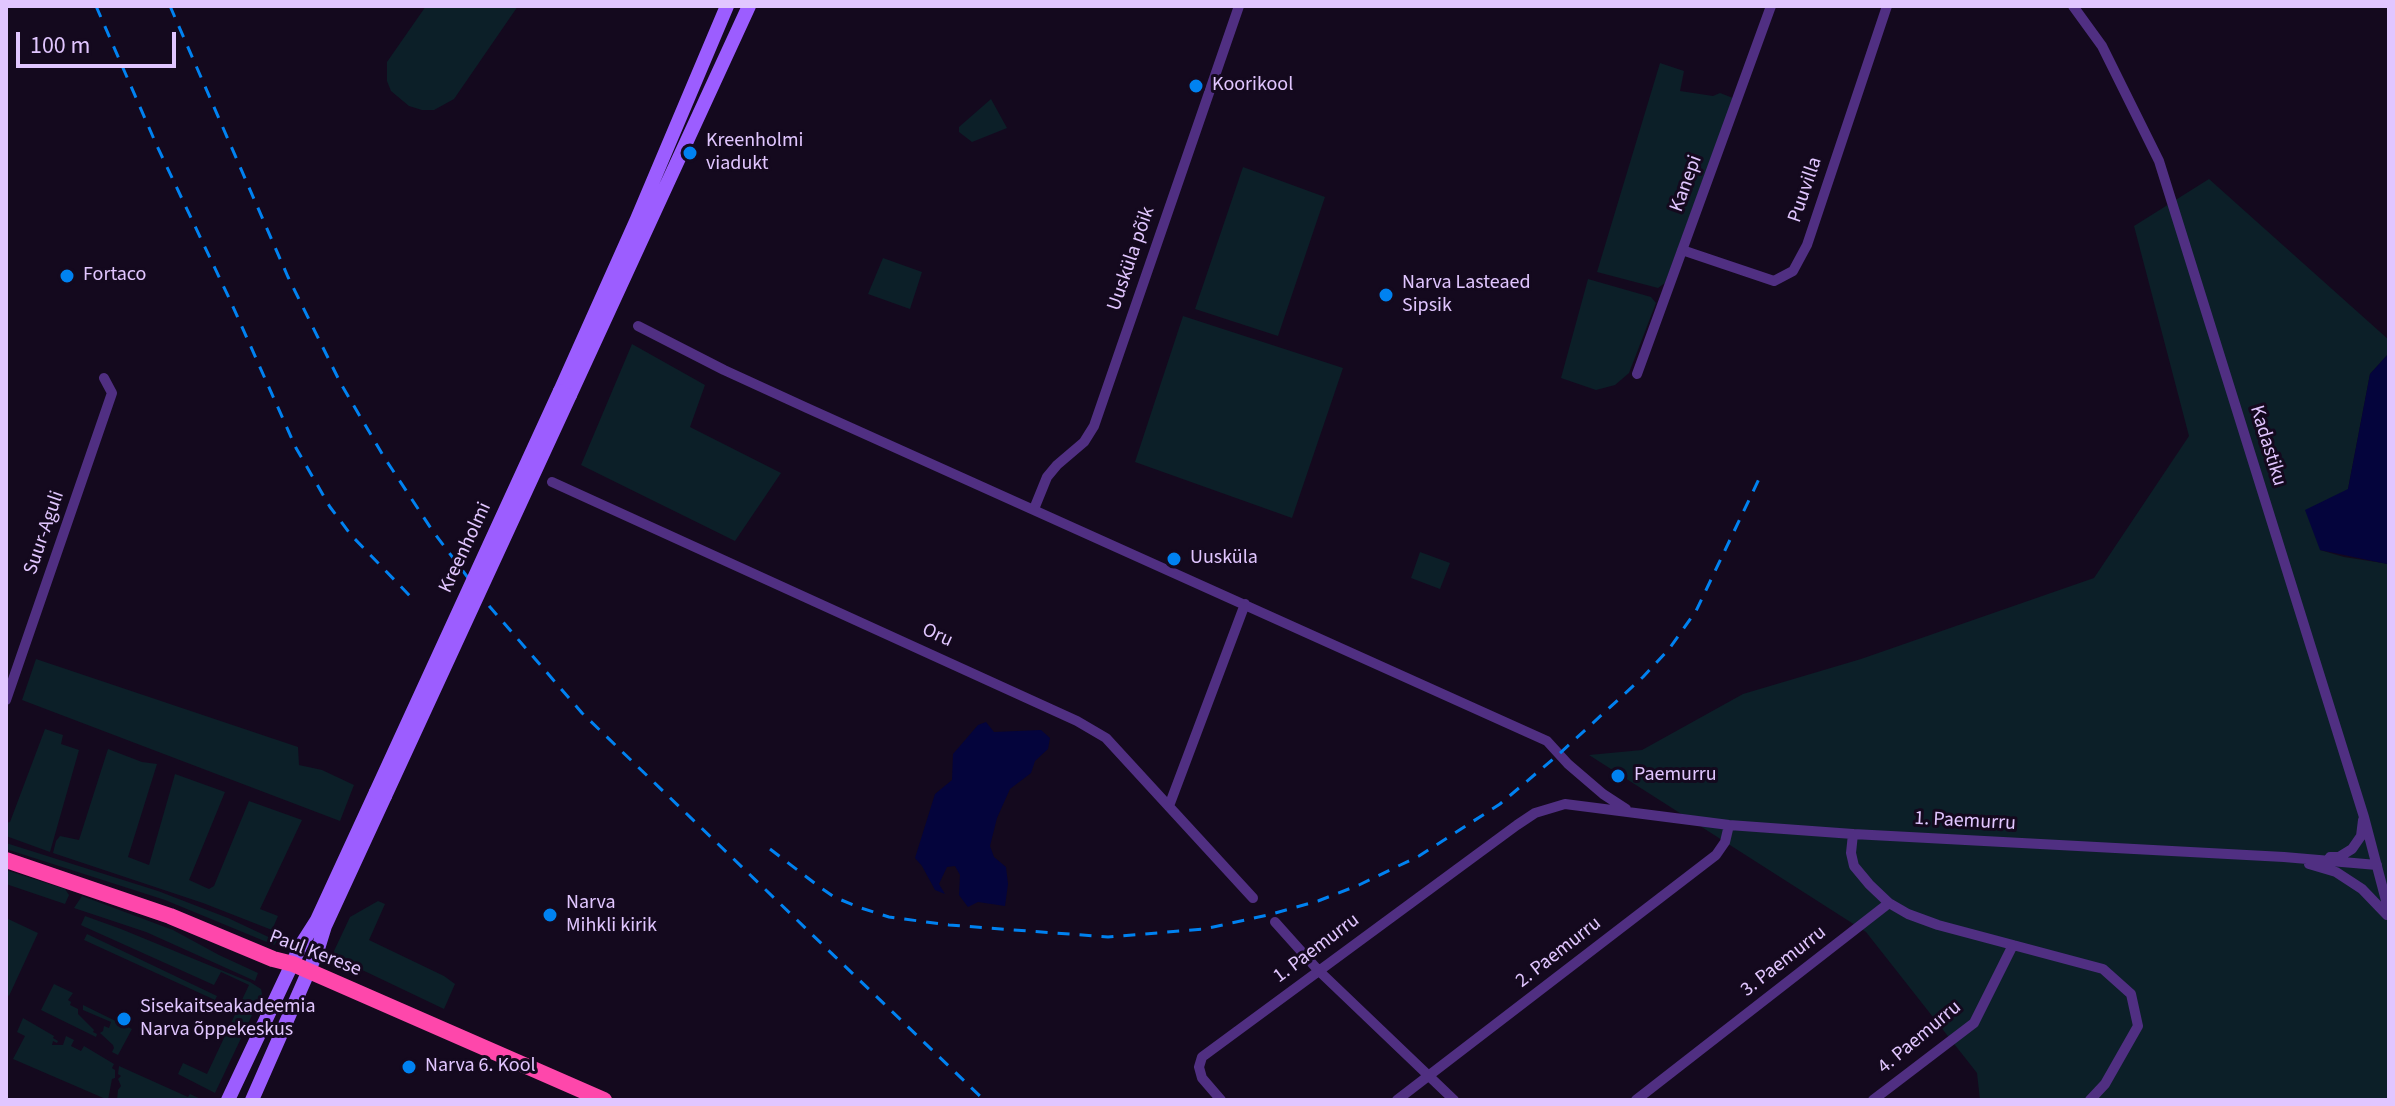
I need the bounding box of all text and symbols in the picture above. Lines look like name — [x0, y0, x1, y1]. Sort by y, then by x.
scale bar — [20, 16, 180, 66]
text: 100 m — [30, 28, 90, 63]
place label: Koorikool — [1212, 74, 1293, 98]
marker: Koorikool — [1187, 77, 1205, 95]
place label: Kreenholmi viadukt — [706, 130, 803, 177]
marker: Kreenholmi viadukt — [681, 144, 699, 162]
street label: Kanepi — [1666, 152, 1708, 216]
street label: Puuvilla — [1784, 154, 1828, 226]
street label: Uusküla põik — [1103, 204, 1161, 314]
place label: Fortaco — [83, 264, 146, 288]
marker: Fortaco — [58, 267, 76, 285]
place label: Narva Lasteaed Sipsik — [1402, 272, 1530, 319]
marker: Narva Lasteaed Sipsik — [1377, 286, 1395, 304]
street label: Kadastiku — [2243, 403, 2291, 489]
street label: Suur-Aguli — [19, 488, 71, 578]
street label: Kreenholmi — [435, 499, 497, 597]
place label: Uusküla — [1190, 547, 1258, 571]
marker: Uusküla — [1165, 550, 1183, 568]
street label: Oru — [918, 619, 956, 653]
place label: Paemurru — [1634, 764, 1717, 788]
marker: Paemurru — [1609, 767, 1627, 785]
street label: 1. Paemurru — [1914, 807, 2016, 837]
place label: Narva Mihkli kirik — [566, 892, 657, 939]
marker: Narva Mihkli kirik — [541, 906, 559, 924]
street label: 1. Paemurru — [1269, 909, 1365, 989]
street label: 2. Paemurru — [1512, 912, 1606, 994]
street label: 3. Paemurru — [1737, 921, 1831, 1003]
street label: Paul Kerese — [265, 925, 365, 983]
place label: Sisekaitseakadeemia Narva õppekeskus — [140, 996, 316, 1043]
street label: 4. Paemurru — [1873, 996, 1967, 1080]
marker: Sisekaitseakadeemia Narva õppekeskus — [115, 1010, 133, 1028]
place label: Narva 6. Kool — [425, 1055, 536, 1079]
marker: Narva 6. Kool — [400, 1058, 418, 1076]

